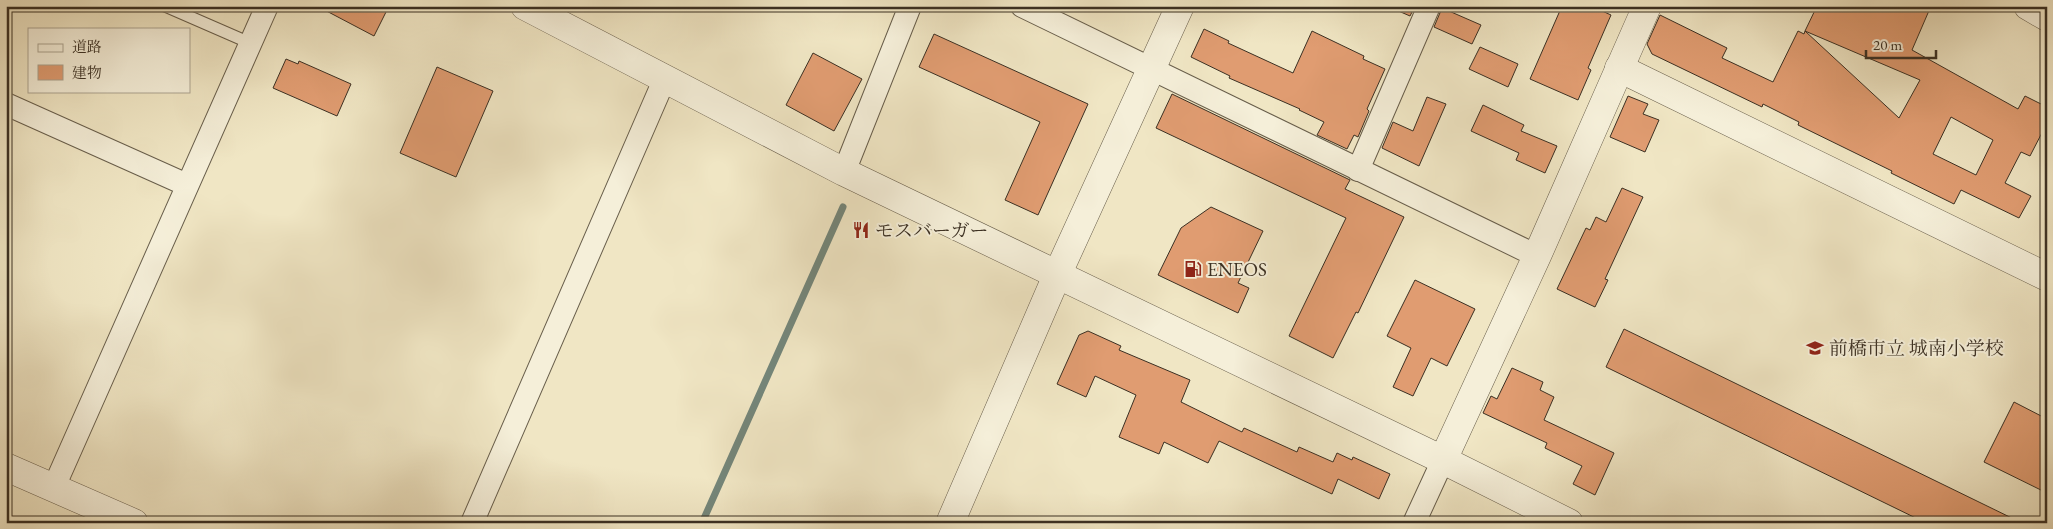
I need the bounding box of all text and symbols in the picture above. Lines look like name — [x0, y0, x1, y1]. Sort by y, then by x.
legend — [28, 28, 190, 92]
scale bar — [1866, 28, 1936, 60]
text: 20 m — [1873, 35, 1902, 54]
text: 道路 — [72, 37, 102, 56]
text: 建物 — [72, 63, 102, 82]
place label: モスバーガー — [875, 218, 989, 243]
restaurant icon: モスバーガー — [851, 220, 871, 240]
place label: ENEOS — [1207, 257, 1267, 282]
fuel station icon: ENEOS — [1183, 259, 1203, 279]
place label: 前橋市立 城南小学校 — [1829, 336, 2004, 361]
school or university icon: 前橋市立 城南小学校 — [1805, 338, 1825, 358]

